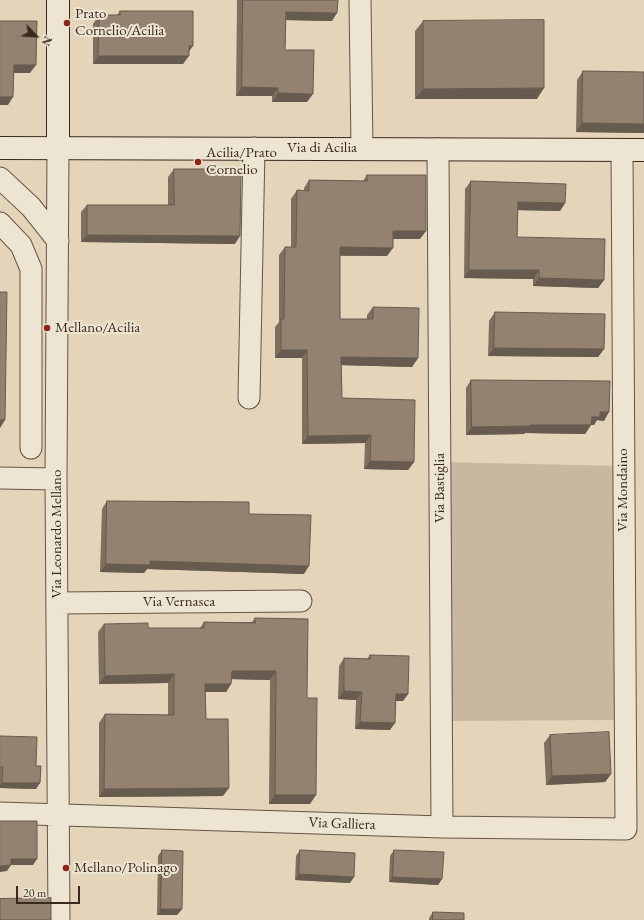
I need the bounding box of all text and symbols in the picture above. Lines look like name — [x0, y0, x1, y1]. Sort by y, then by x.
place label: Prato Cornelio/Acilia — [75, 5, 164, 40]
north arrow — [16, 16, 56, 56]
marker: Prato Cornelio/Acilia — [62, 18, 72, 28]
text: N — [39, 34, 55, 48]
street label: Via di Acilia — [287, 139, 357, 157]
place label: Acilia/Prato Cornelio — [206, 144, 277, 179]
marker: Acilia/Prato Cornelio — [193, 157, 203, 167]
place label: Mellano/Acilia — [55, 319, 140, 337]
marker: Mellano/Acilia — [42, 323, 52, 333]
street label: Via Mondaino — [614, 448, 632, 532]
street label: Via Bastiglia — [431, 453, 449, 523]
street label: Via Leonardo Mellano — [48, 470, 66, 598]
street label: Via Vernasca — [143, 593, 215, 611]
street label: Via Galliera — [308, 814, 376, 834]
place label: Mellano/Polinago — [74, 859, 177, 877]
marker: Mellano/Polinago — [61, 863, 71, 873]
scale bar — [18, 878, 82, 904]
text: 20 m — [23, 885, 46, 901]

